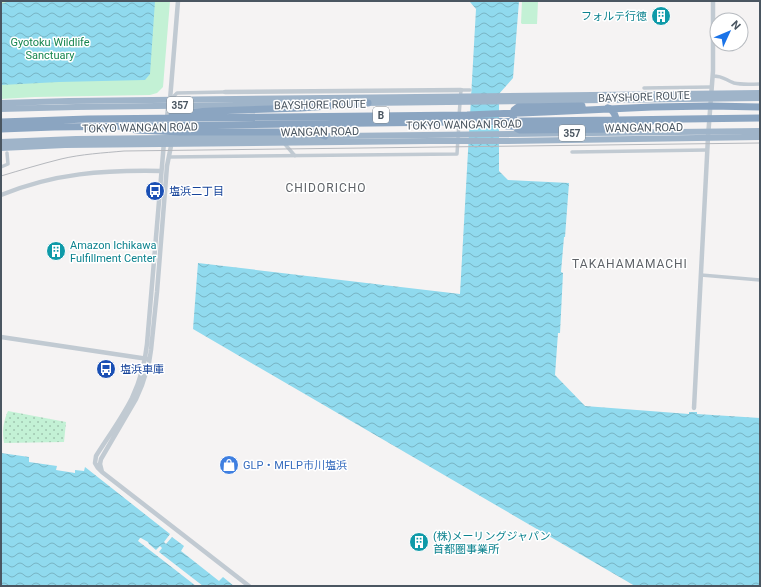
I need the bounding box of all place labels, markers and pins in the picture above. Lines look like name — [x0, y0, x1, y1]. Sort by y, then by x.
building icon: フォルテ行徳 — [650, 5, 672, 27]
place label: フォルテ行徳 — [581, 10, 647, 23]
bus stop icon: 塩浜二丁目 — [144, 180, 166, 202]
place label: 塩浜二丁目 — [169, 185, 224, 198]
place label: Amazon Ichikawa Fulfillment Center — [70, 239, 157, 265]
building icon: Amazon Ichikawa Fulfillment Center — [45, 240, 67, 262]
bus stop icon: 塩浜車庫 — [95, 358, 117, 380]
place label: 塩浜車庫 — [120, 363, 164, 376]
shop icon: GLP・MFLP市川塩浜 — [218, 454, 240, 476]
place label: GLP・MFLP市川塩浜 — [243, 459, 347, 472]
place label: (株)メーリングジャパン 首都圏事業所 — [433, 530, 551, 556]
building icon: (株)メーリングジャパン 首都圏事業所 — [408, 531, 430, 553]

